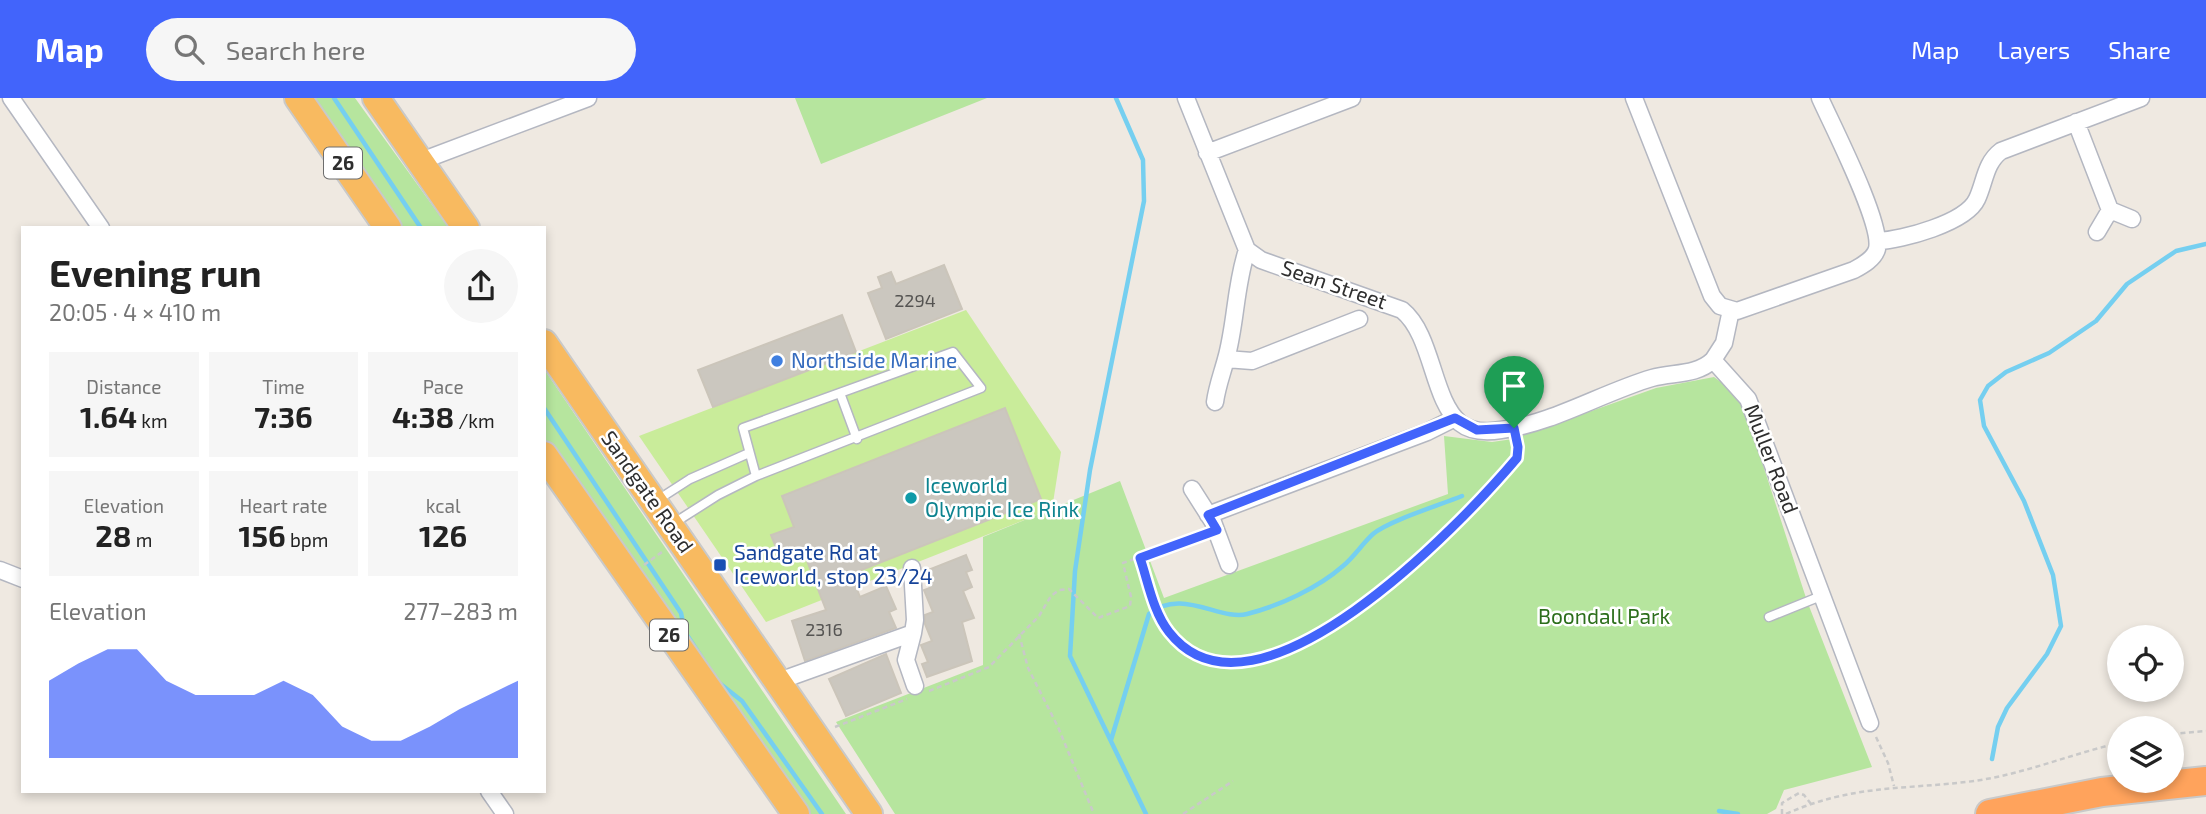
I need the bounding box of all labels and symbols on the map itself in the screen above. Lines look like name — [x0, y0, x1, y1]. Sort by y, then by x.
road number: 26 — [324, 148, 362, 178]
street label: Sean Street — [1278, 254, 1390, 313]
house number: 2294 — [894, 289, 936, 311]
place label: Northside Marine — [791, 347, 957, 372]
marker: Northside Marine — [769, 353, 785, 369]
pin — [1484, 356, 1544, 428]
street label: Muller Road — [1740, 400, 1805, 517]
street label: Sandgate Road — [597, 425, 699, 557]
place label: Iceworld Olympic Ice Rink — [925, 472, 1080, 521]
marker: Iceworld Olympic Ice Rink — [903, 490, 919, 506]
place label: Sandgate Rd at Iceworld, stop 23/24 — [734, 539, 933, 588]
marker: Sandgate Rd at Iceworld, stop 23/24 — [712, 557, 728, 573]
park label: Boondall Park — [1538, 603, 1670, 628]
house number: 2316 — [805, 618, 843, 640]
road number: 26 — [650, 620, 688, 650]

